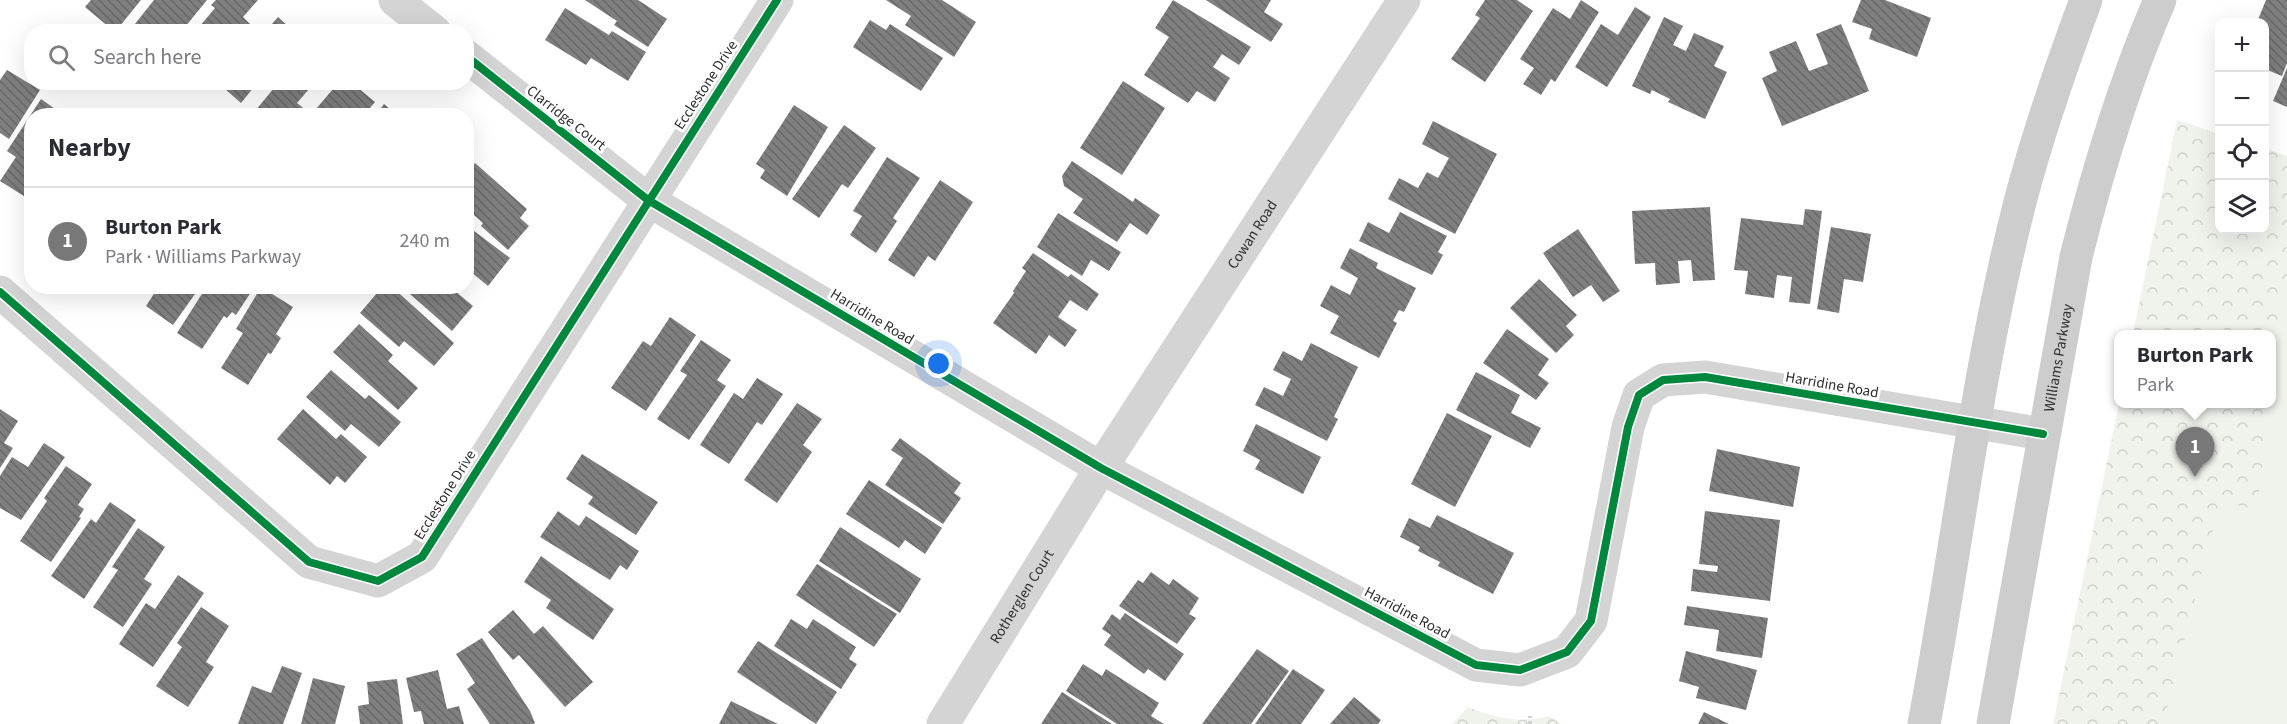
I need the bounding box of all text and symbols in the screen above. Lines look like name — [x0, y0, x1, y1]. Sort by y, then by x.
map controls — [2215, 18, 2269, 234]
button: + — [2215, 18, 2269, 72]
search box — [24, 24, 474, 90]
street label: Ecclestone Drive — [669, 36, 743, 134]
icon: search — [45, 41, 78, 74]
text: Search here — [93, 41, 201, 73]
button: − — [2215, 72, 2269, 126]
street label: Clarridge Court — [522, 80, 610, 156]
button: locate — [2215, 126, 2269, 180]
text: Nearby — [48, 129, 131, 166]
button: layers — [2215, 180, 2269, 234]
street label: Cowan Road — [1222, 196, 1282, 273]
text: Burton Park — [105, 211, 222, 243]
text: 1 — [62, 227, 73, 255]
text: 240 m — [400, 227, 450, 255]
text: Park · Williams Parkway — [105, 243, 301, 271]
street label: Harridine Road — [826, 284, 918, 350]
street label: Williams Parkway — [2038, 302, 2078, 413]
popup — [2114, 330, 2276, 408]
text: Burton Park — [2137, 339, 2253, 371]
your location — [924, 349, 953, 378]
street label: Harridine Road — [1784, 366, 1880, 404]
text: Park — [2137, 371, 2174, 399]
pin: 1 — [2176, 428, 2214, 477]
street label: Ecclestone Drive — [409, 446, 481, 544]
street label: Rotherglen Court — [985, 545, 1059, 648]
street label: Harridine Road — [1360, 582, 1454, 644]

